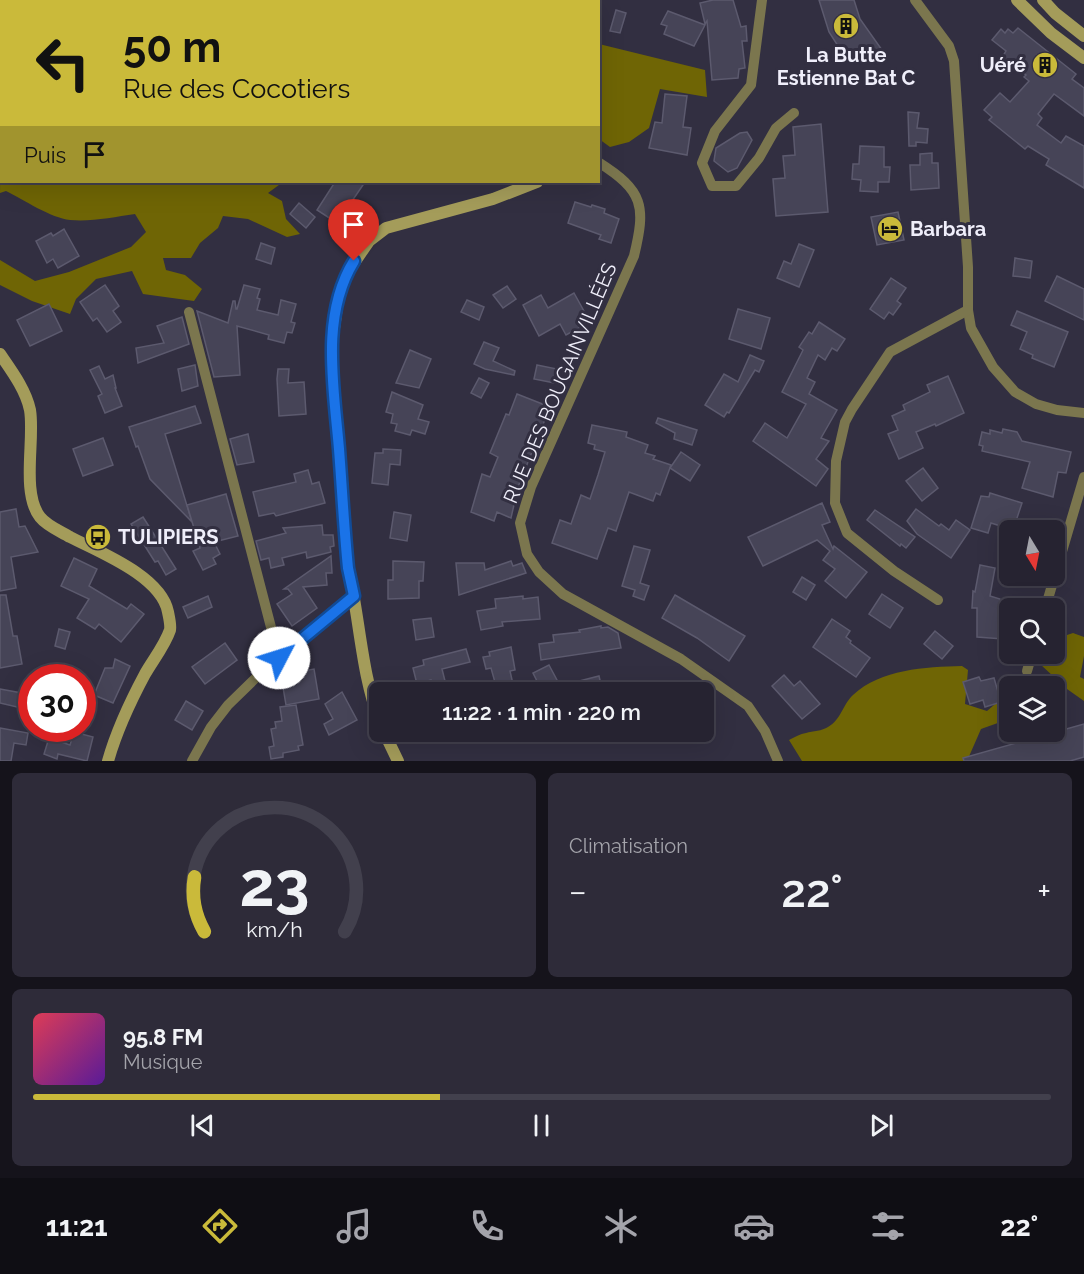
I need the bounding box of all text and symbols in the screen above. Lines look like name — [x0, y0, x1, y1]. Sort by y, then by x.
building icon: La Butte Estienne Bat C — [831, 11, 861, 41]
text: 50 m — [123, 23, 221, 72]
icon: left — [24, 24, 102, 102]
place label: La Butte Estienne Bat C — [777, 43, 916, 90]
building icon: Uéré — [1030, 50, 1060, 80]
place label: Uéré — [980, 53, 1026, 77]
text: Rue des Cocotiers — [123, 73, 350, 104]
icon: arrive — [78, 138, 111, 171]
text: Puis — [24, 142, 66, 168]
pin — [328, 199, 379, 261]
icon: arrive — [337, 208, 370, 241]
hotel icon: Barbara — [875, 214, 905, 244]
place label: Barbara — [910, 217, 986, 241]
street label: RUE DES BOUGAINVILLÉES — [498, 259, 622, 507]
north arrow — [999, 520, 1065, 586]
map controls — [999, 520, 1065, 742]
bus stop icon: TULIPIERS — [83, 522, 113, 552]
place label: TULIPIERS — [118, 525, 219, 549]
button: search — [999, 598, 1065, 664]
position arrow — [247, 626, 311, 690]
speed limit sign: 30 — [18, 664, 96, 742]
button: layers — [999, 676, 1065, 742]
text: 11:22 · 1 min · 220 m — [442, 699, 641, 725]
text: Climatisation — [569, 834, 688, 858]
text: 23 — [239, 847, 309, 921]
text: 22° — [781, 865, 843, 918]
text: − — [569, 872, 587, 911]
text: + — [1037, 872, 1051, 911]
text: km/h — [246, 917, 302, 942]
text: 95.8 FM — [123, 1024, 203, 1050]
text: Musique — [123, 1050, 202, 1074]
icon: previous — [186, 1109, 219, 1142]
icon: pause — [525, 1109, 558, 1142]
icon: next — [865, 1109, 898, 1142]
icon: directions — [199, 1205, 241, 1247]
icon: music — [333, 1205, 375, 1247]
icon: phone — [466, 1205, 508, 1247]
icon: climate — [600, 1205, 642, 1247]
icon: car — [733, 1205, 775, 1247]
icon: filters — [867, 1205, 909, 1247]
text: 11:21 — [46, 1211, 108, 1242]
text: 22° — [1000, 1211, 1038, 1242]

